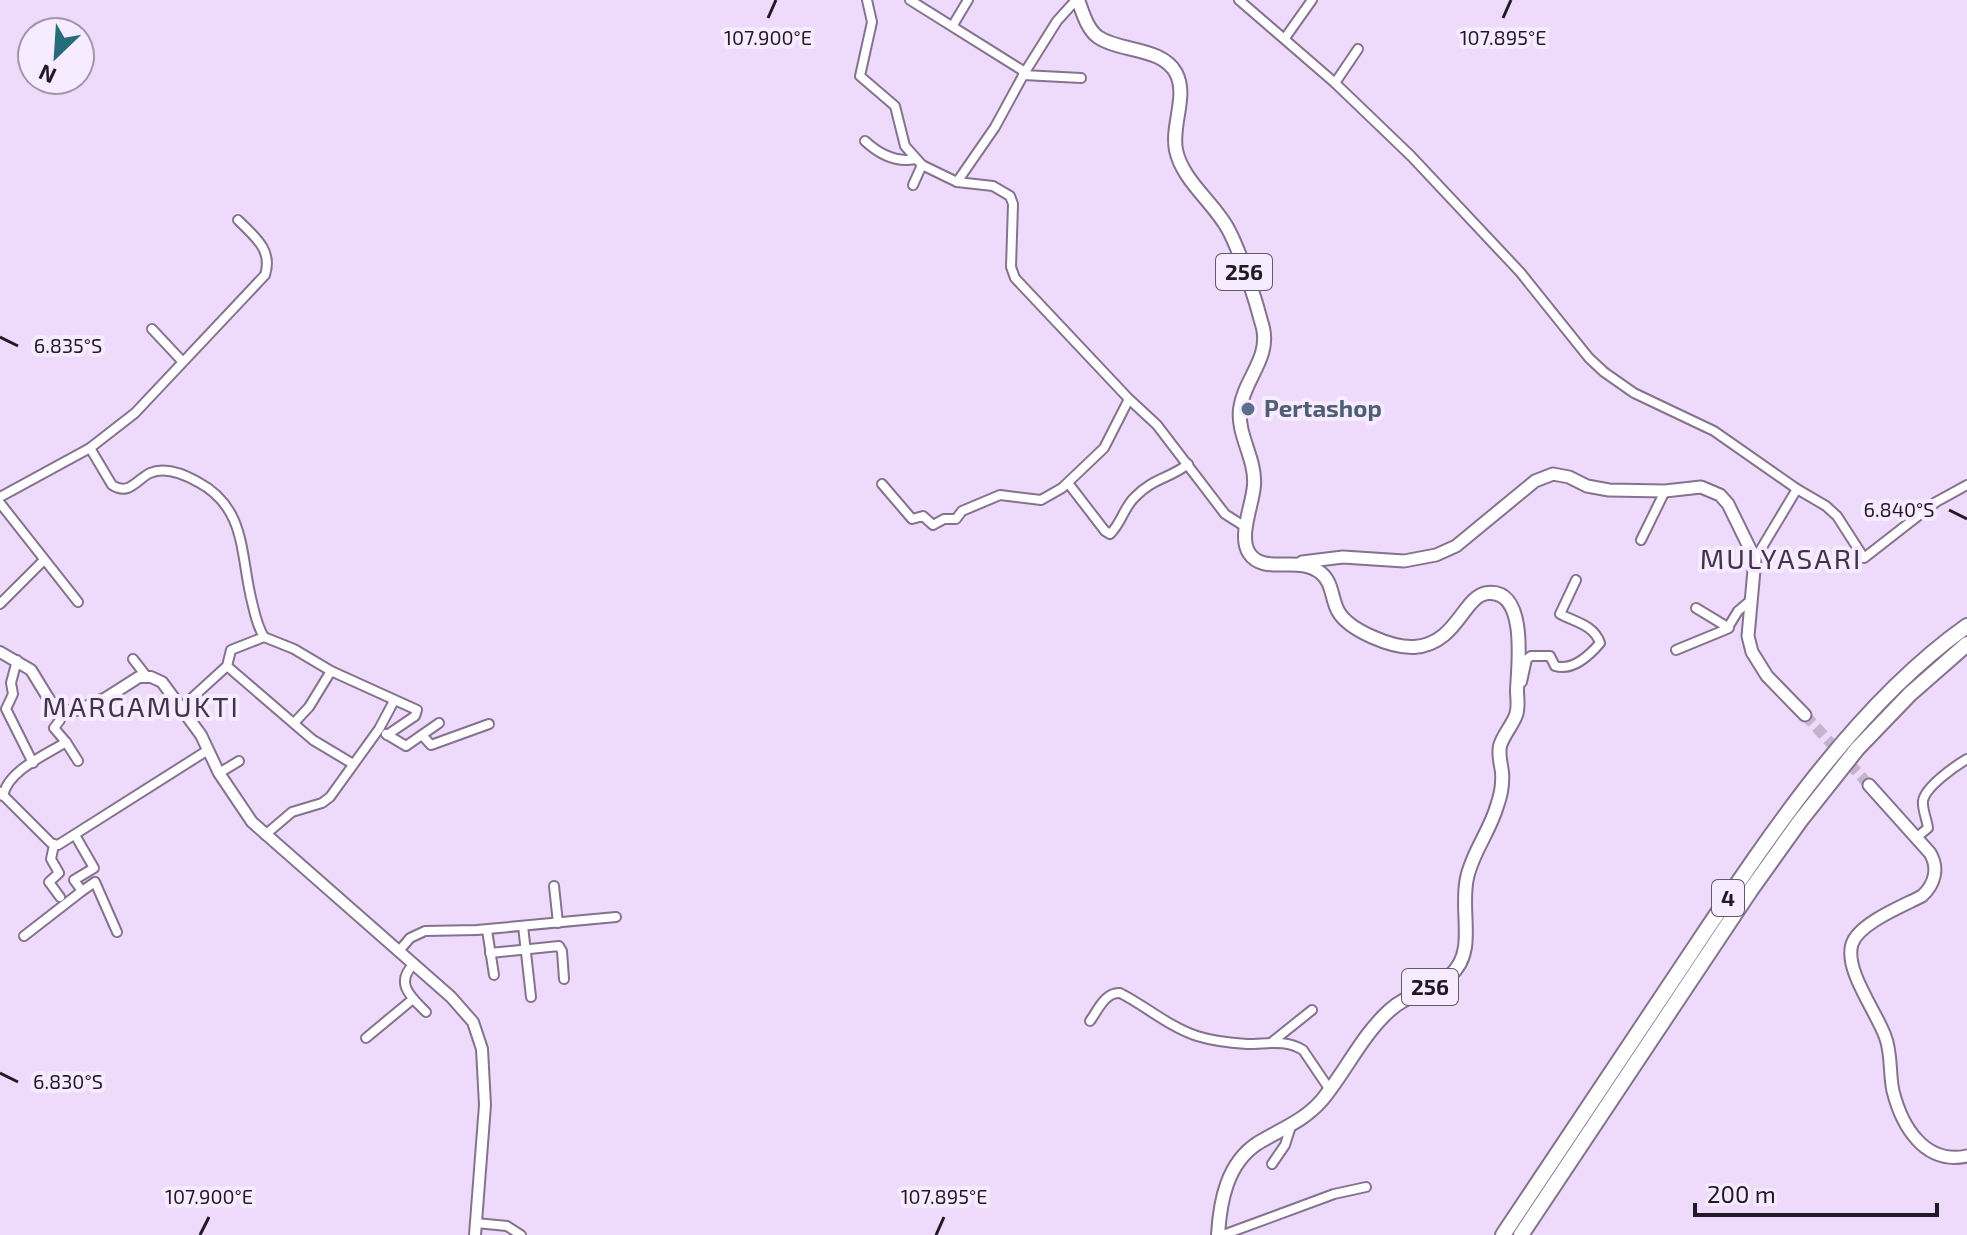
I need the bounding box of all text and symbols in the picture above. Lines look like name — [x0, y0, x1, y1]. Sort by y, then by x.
north arrow — [16, 16, 96, 96]
text: 107.900°E — [724, 25, 812, 49]
text: 107.895°E — [1460, 25, 1546, 49]
text: N — [34, 60, 60, 90]
road number: 256 — [1216, 254, 1272, 290]
text: 6.835°S — [34, 333, 102, 357]
place label: Pertashop — [1264, 393, 1382, 422]
marker: Pertashop — [1239, 400, 1257, 418]
text: 6.840°S — [1864, 497, 1935, 521]
district label: MULYASARI — [1700, 541, 1862, 575]
district label: MARGAMUKTI — [42, 689, 240, 723]
road number: 4 — [1712, 880, 1744, 916]
road number: 256 — [1402, 969, 1458, 1005]
text: 6.830°S — [33, 1069, 103, 1093]
scale bar — [1695, 1167, 1937, 1217]
text: 200 m — [1707, 1179, 1776, 1208]
text: 107.900°E — [165, 1184, 253, 1208]
text: 107.895°E — [901, 1184, 987, 1208]

